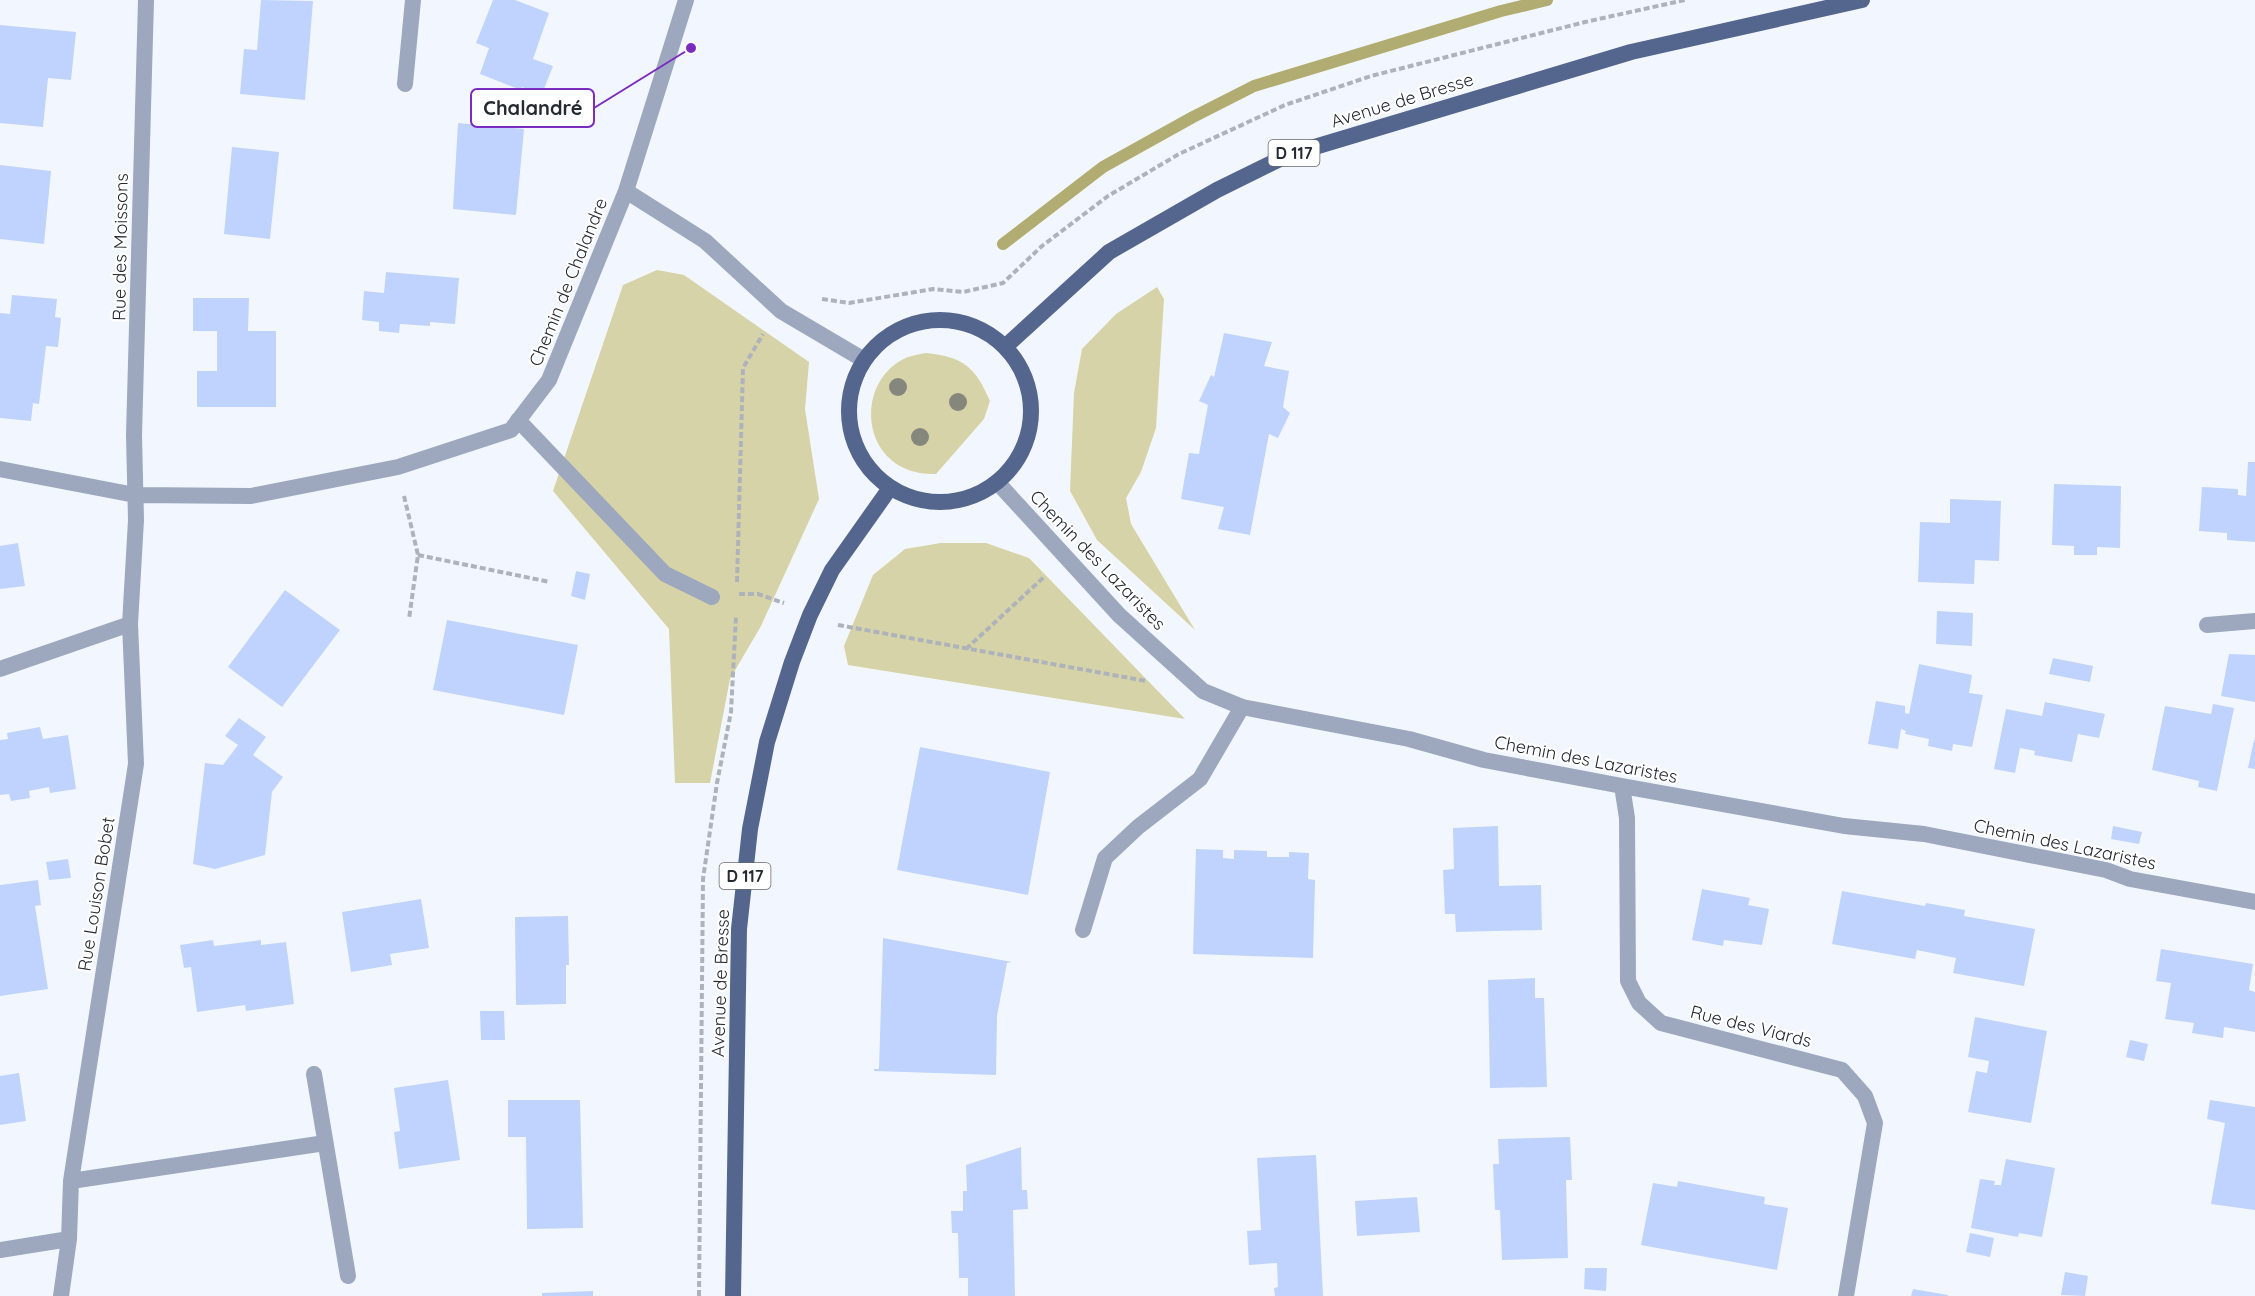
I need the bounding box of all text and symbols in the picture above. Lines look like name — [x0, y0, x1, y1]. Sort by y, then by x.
street label: Avenue de Bresse — [1328, 67, 1476, 133]
callout: Chalandré — [471, 89, 594, 127]
text: Chalandré — [483, 95, 583, 120]
road number: D 117 — [1268, 140, 1320, 166]
street label: Rue des Moissons — [107, 173, 133, 321]
street label: Chemin de Chalandre — [524, 194, 612, 370]
street label: Chemin des Lazaristes — [1025, 485, 1171, 635]
street label: Chemin des Lazaristes — [1492, 730, 1680, 788]
street label: Chemin des Lazaristes — [1972, 813, 2158, 875]
street label: Rue Louison Bobet — [72, 815, 120, 973]
road number: D 117 — [720, 863, 771, 889]
street label: Avenue de Bresse — [706, 909, 734, 1057]
street label: Rue des Viards — [1688, 1000, 1814, 1052]

